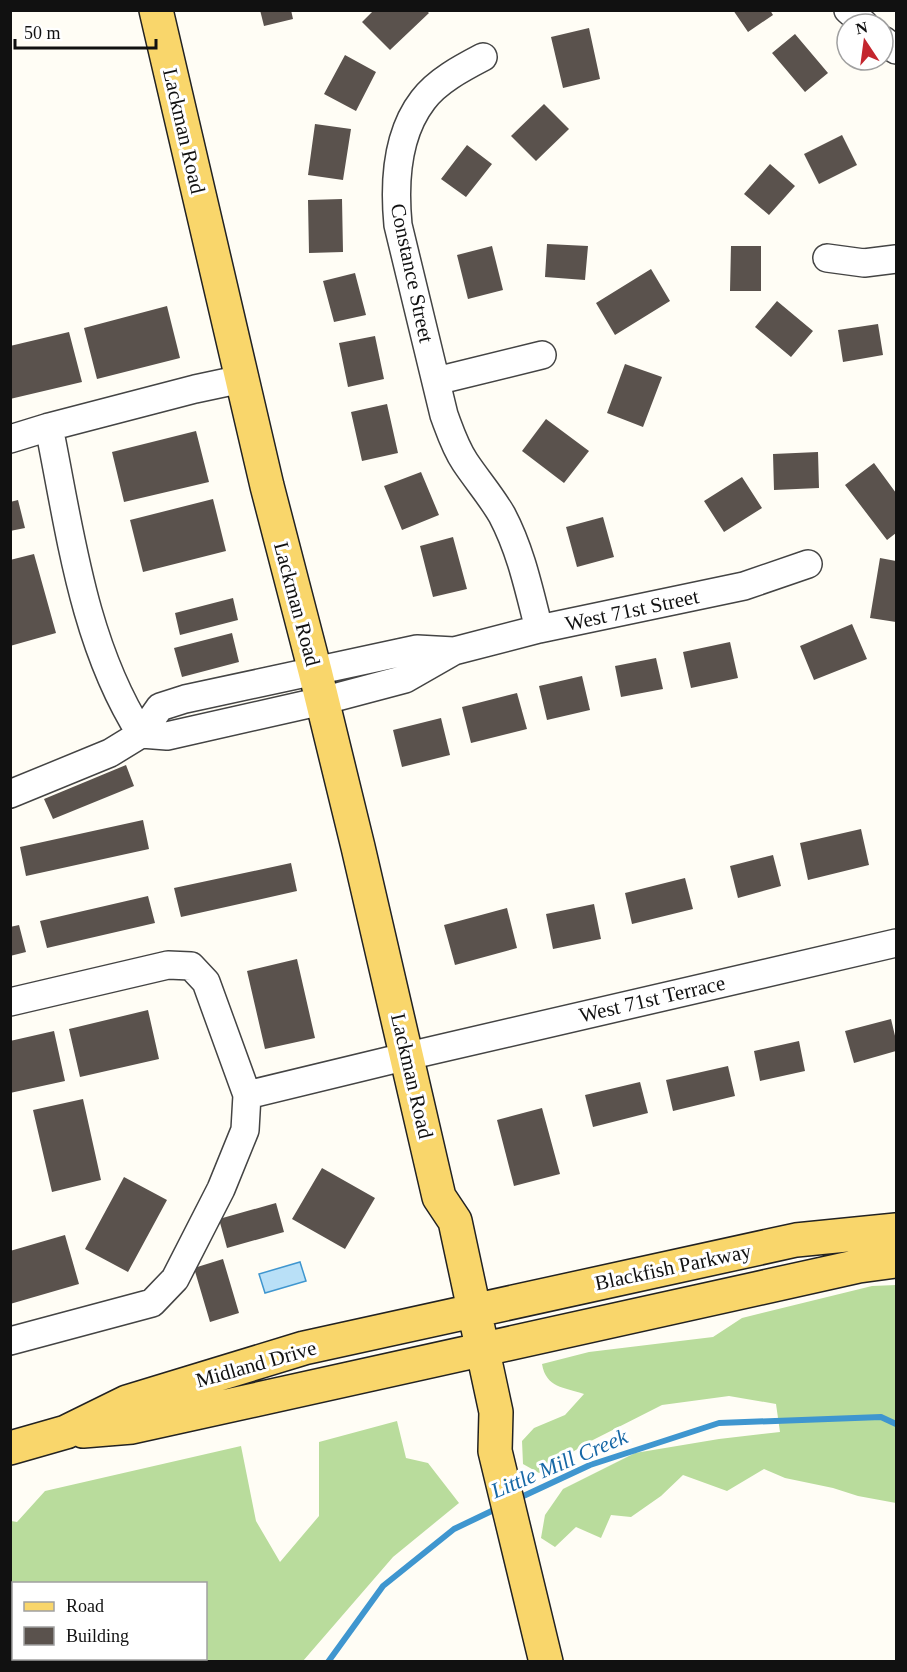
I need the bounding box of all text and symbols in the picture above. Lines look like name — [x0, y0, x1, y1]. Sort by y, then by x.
scale bar — [15, 12, 156, 50]
north arrow — [835, 12, 895, 72]
text: N — [854, 18, 870, 37]
text: 50 m — [24, 23, 61, 43]
street label: Lackman Road — [158, 66, 210, 196]
street label: Constance Street — [386, 201, 439, 345]
street label: Lackman Road — [269, 539, 325, 669]
street label: West 71st Street — [563, 584, 701, 636]
street label: West 71st Terrace — [577, 971, 727, 1027]
street label: Lackman Road — [386, 1011, 438, 1141]
street label: Blackfish Parkway — [593, 1239, 754, 1295]
street label: Midland Drive — [193, 1335, 319, 1393]
water label: Little Mill Creek — [486, 1423, 632, 1504]
legend — [12, 1582, 207, 1660]
text: Road — [66, 1596, 104, 1616]
text: Building — [66, 1626, 129, 1646]

